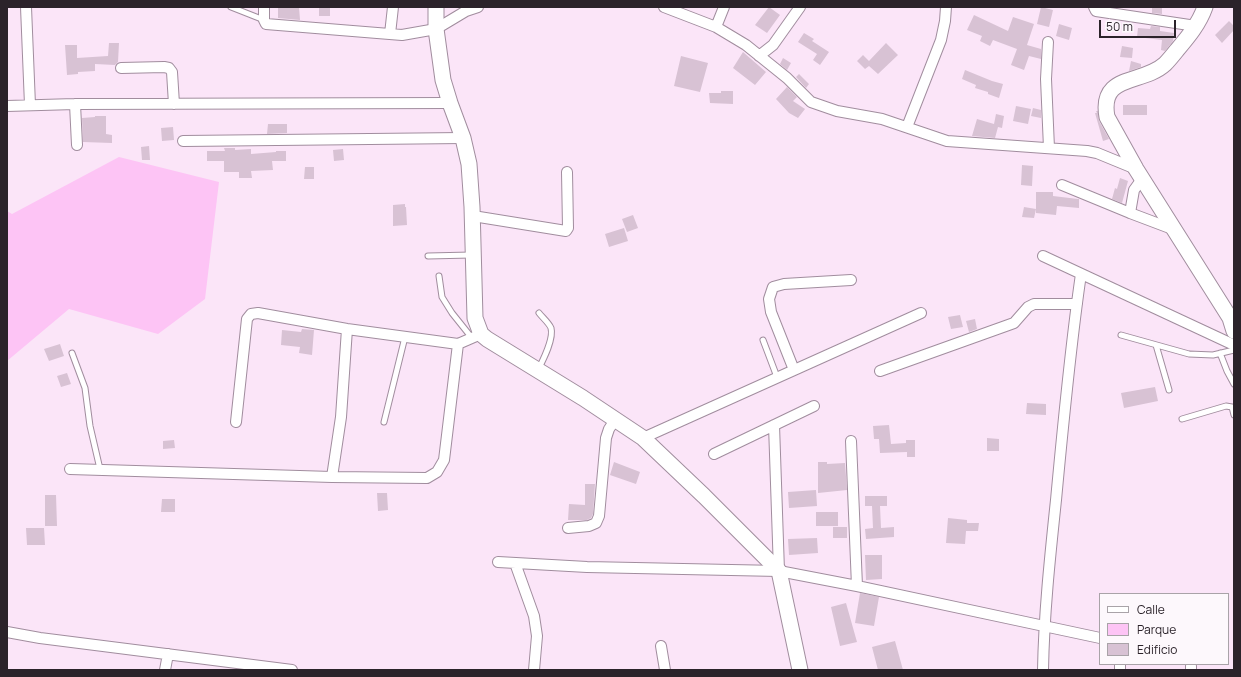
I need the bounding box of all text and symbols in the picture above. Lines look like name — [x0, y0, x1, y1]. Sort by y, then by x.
scale bar — [1101, 12, 1178, 38]
text: 50 m — [1106, 18, 1133, 35]
legend — [1099, 593, 1229, 665]
text: Calle — [1137, 601, 1165, 618]
text: Parque — [1137, 621, 1176, 638]
text: Edificio — [1137, 641, 1177, 658]

